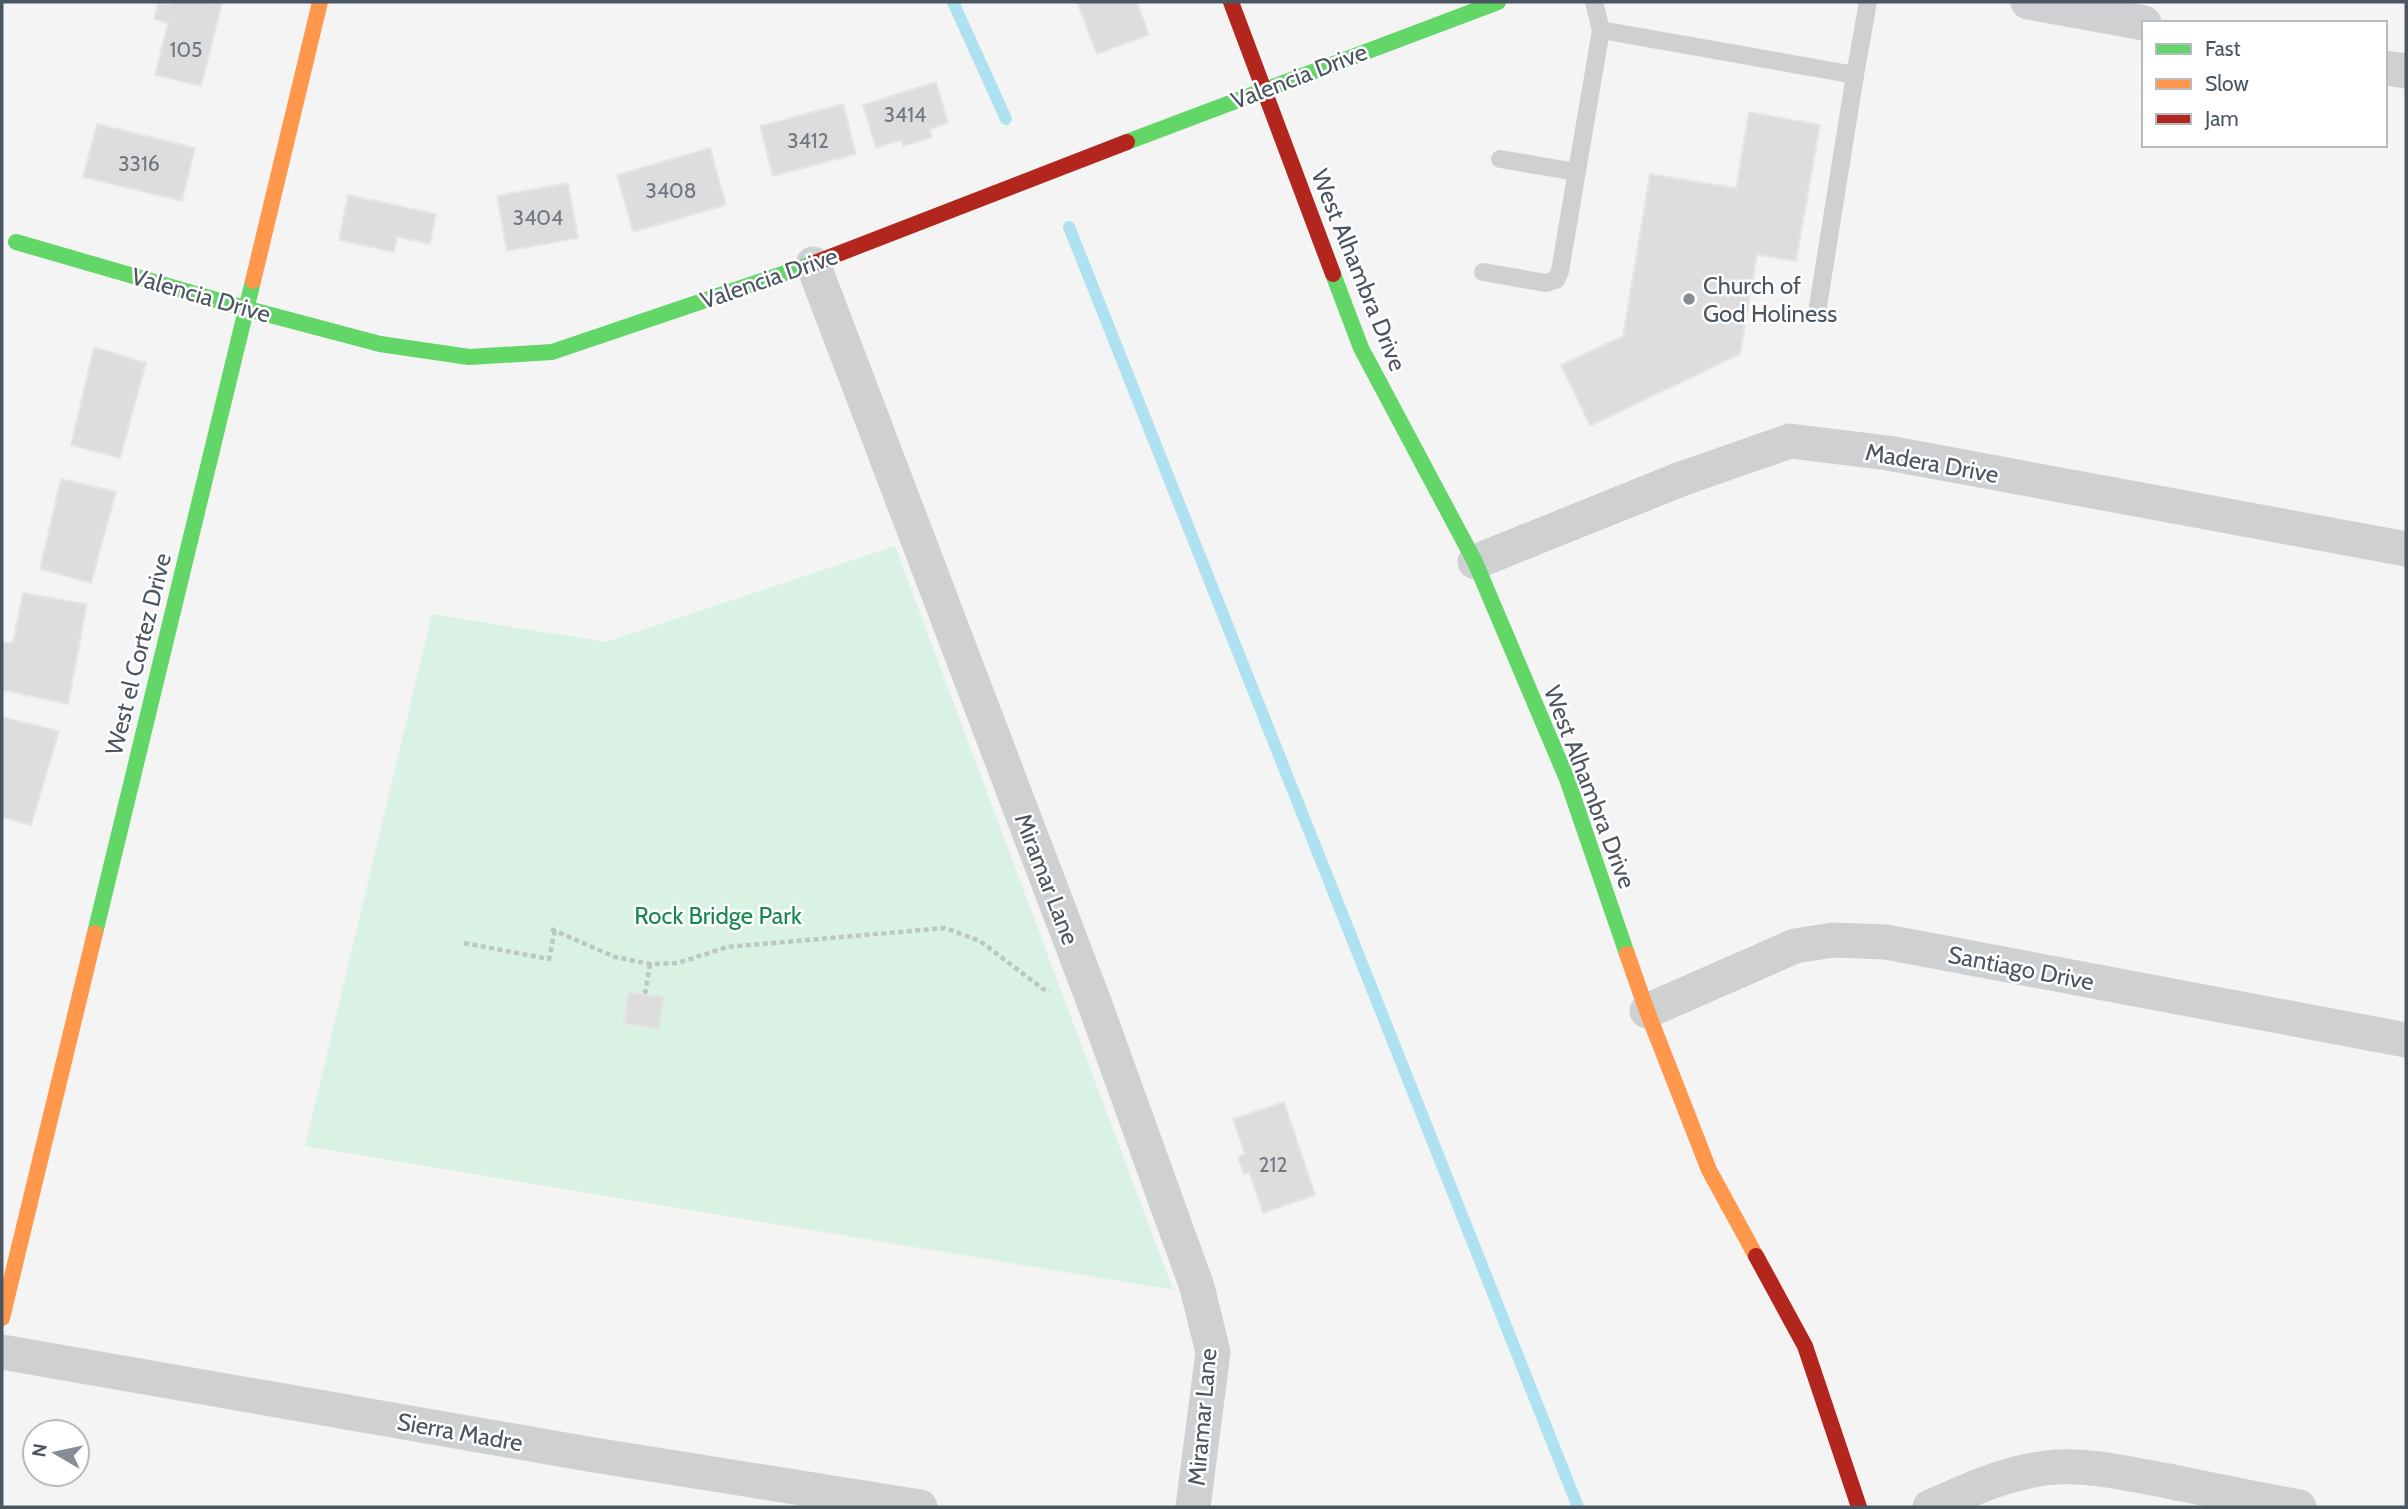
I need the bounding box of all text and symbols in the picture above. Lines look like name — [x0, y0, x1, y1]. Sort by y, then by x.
legend — [2142, 21, 2387, 147]
text: Fast — [2205, 36, 2241, 61]
house number: 105 — [170, 37, 202, 62]
street label: Valencia Drive — [1227, 37, 1371, 115]
text: Slow — [2205, 71, 2249, 96]
house number: 3414 — [884, 102, 926, 127]
text: Jam — [2204, 106, 2239, 131]
house number: 3412 — [787, 128, 829, 153]
house number: 3316 — [118, 151, 160, 176]
street label: West Alhambra Drive — [1305, 165, 1413, 375]
house number: 3408 — [646, 178, 696, 203]
house number: 3404 — [513, 205, 563, 230]
street label: Valencia Drive — [697, 241, 841, 315]
street label: Valencia Drive — [128, 261, 274, 329]
place label: Church of God Holiness — [1703, 271, 1837, 328]
marker: Church of God Holiness — [1681, 291, 1697, 307]
street label: Madera Drive — [1863, 437, 2001, 489]
street label: West el Cortez Drive — [99, 550, 177, 758]
street label: West Alhambra Drive — [1538, 682, 1642, 892]
street label: Miramar Lane — [1009, 809, 1085, 949]
park label: Rock Bridge Park — [634, 901, 802, 930]
street label: Santiago Drive — [1946, 940, 2096, 996]
house number: 212 — [1259, 1152, 1287, 1177]
street label: Miramar Lane — [1182, 1347, 1222, 1487]
street label: Sierra Madre — [395, 1407, 525, 1457]
north arrow — [21, 1418, 91, 1488]
text: N — [27, 1442, 52, 1459]

